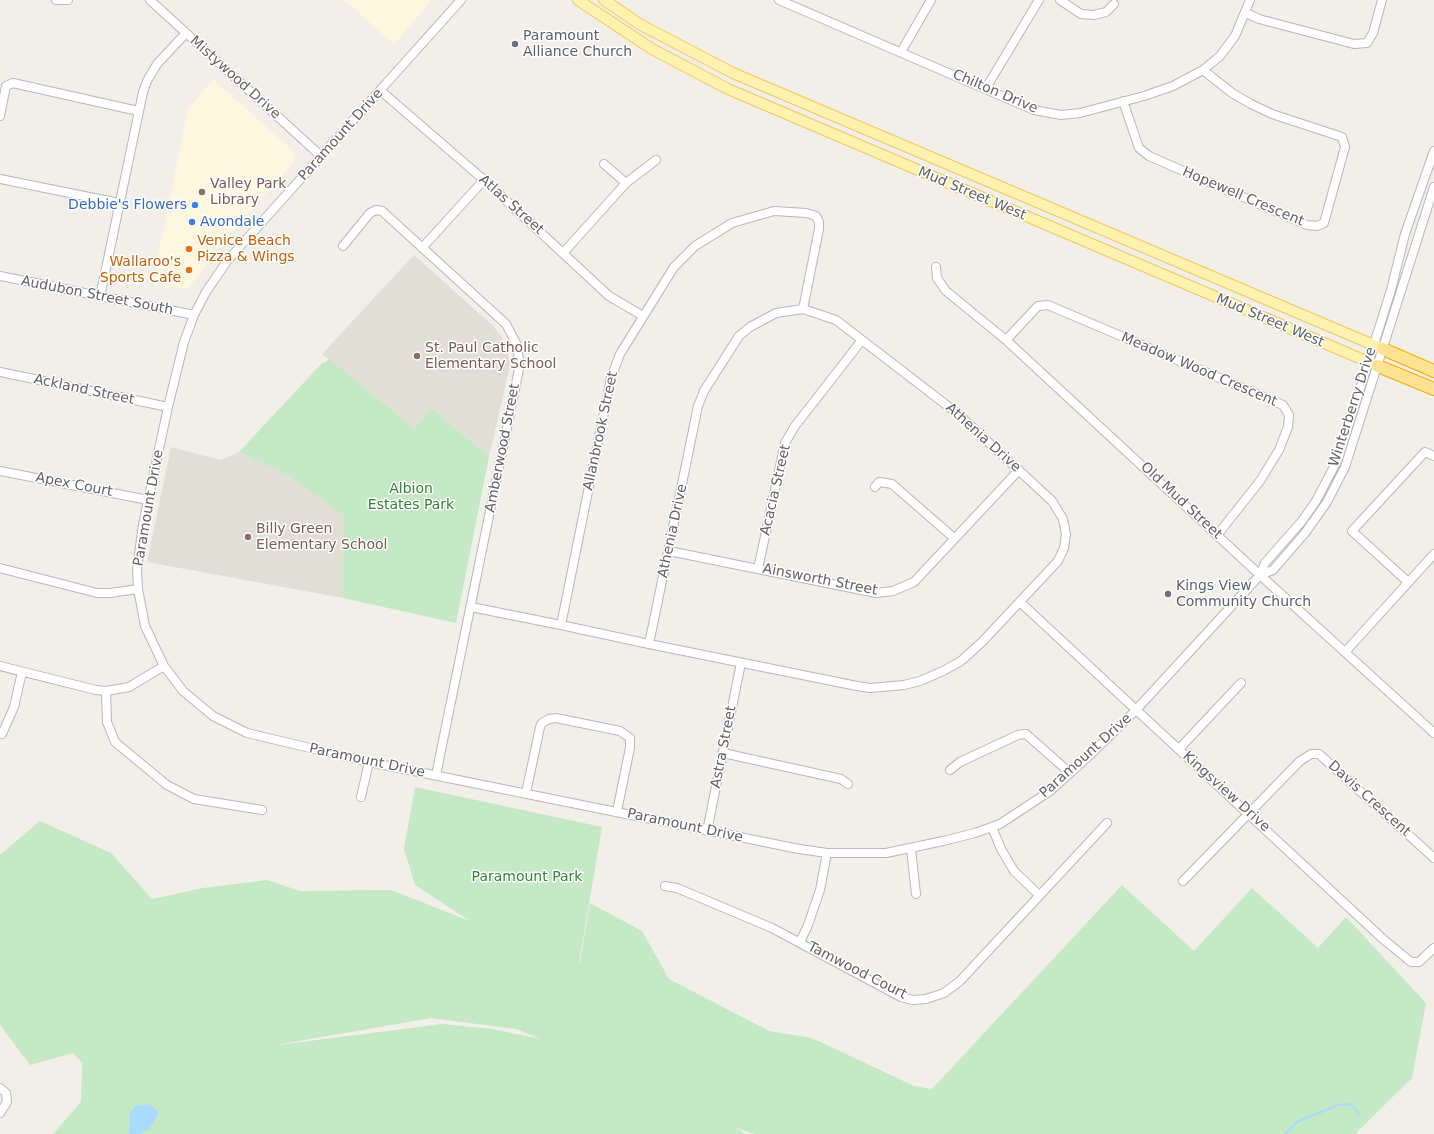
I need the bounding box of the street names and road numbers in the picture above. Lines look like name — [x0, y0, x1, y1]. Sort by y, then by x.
street label: Mistywood Drive — [186, 33, 284, 123]
street label: Chilton Drive — [950, 66, 1040, 118]
street label: Paramount Drive — [295, 86, 387, 184]
street label: Mud Street West — [915, 164, 1029, 224]
street label: Hopewell Crescent — [1180, 164, 1306, 230]
street label: Atlas Street — [475, 171, 547, 239]
street label: Audubon Street South — [19, 273, 175, 319]
street label: Mud Street West — [1213, 291, 1327, 351]
street label: Meadow Wood Crescent — [1118, 329, 1280, 411]
street label: Winterberry Drive — [1326, 345, 1380, 469]
street label: Allanbrook Street — [580, 370, 622, 492]
street label: Ackland Street — [32, 371, 136, 409]
street label: Amberwood Street — [482, 382, 524, 514]
street label: Athenia Drive — [942, 400, 1024, 476]
street label: Acacia Street — [757, 443, 795, 537]
street label: Paramount Drive — [130, 448, 168, 568]
street label: Old Mud Street — [1137, 459, 1225, 543]
street label: Apex Court — [34, 469, 114, 501]
street label: Athenia Drive — [655, 483, 691, 579]
street label: Ainsworth Street — [761, 561, 879, 599]
street label: Astra Street — [708, 704, 740, 790]
street label: Paramount Drive — [1037, 710, 1135, 802]
street label: Paramount Drive — [308, 741, 426, 781]
street label: Kingsview Drive — [1179, 748, 1273, 836]
street label: Davis Crescent — [1324, 758, 1414, 840]
street label: Paramount Drive — [626, 806, 744, 846]
street label: Tamwood Court — [805, 939, 909, 1003]

